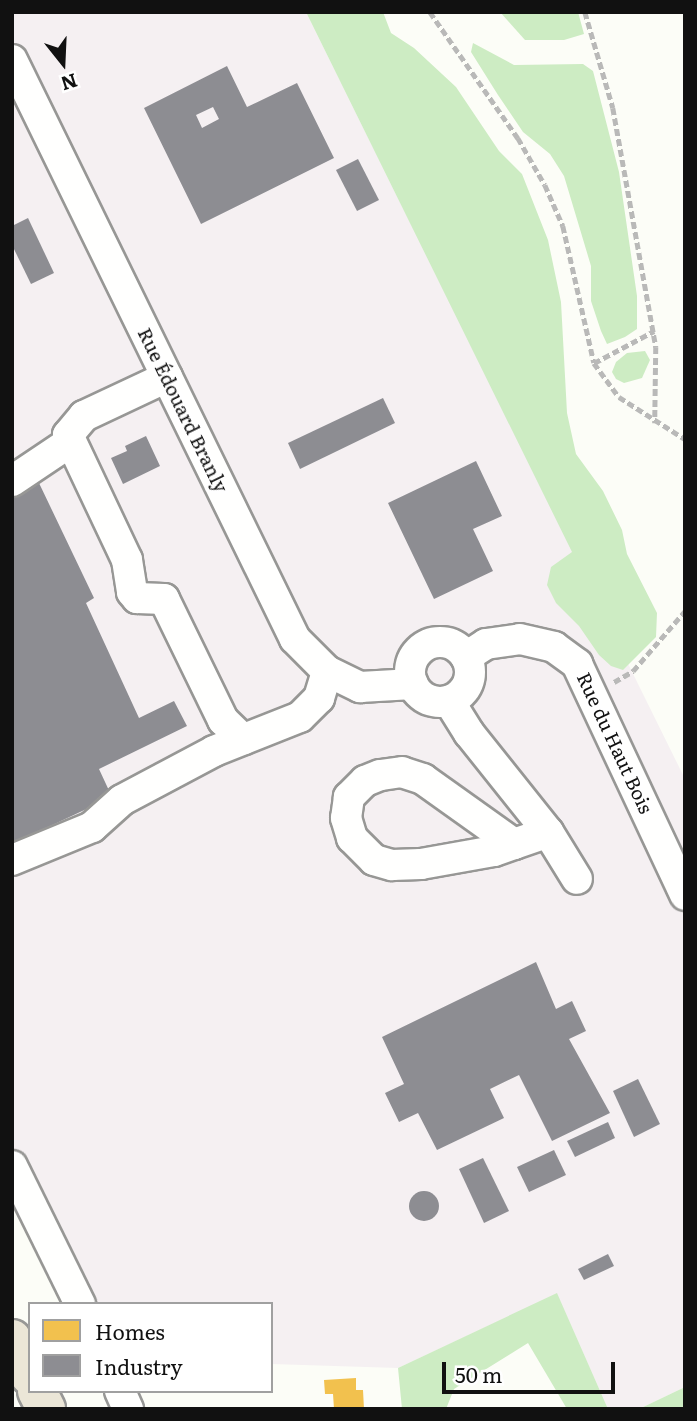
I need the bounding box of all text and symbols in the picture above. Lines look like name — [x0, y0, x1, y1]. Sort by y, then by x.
north arrow — [28, 28, 98, 98]
text: N — [58, 67, 81, 99]
street label: Rue Édouard Branly — [133, 324, 233, 496]
street label: Rue du Haut Bois — [572, 669, 658, 817]
legend — [28, 1302, 273, 1393]
text: Homes — [95, 1315, 165, 1346]
scale bar — [445, 1348, 618, 1392]
text: Industry — [95, 1350, 183, 1381]
text: 50 m — [455, 1358, 502, 1389]

